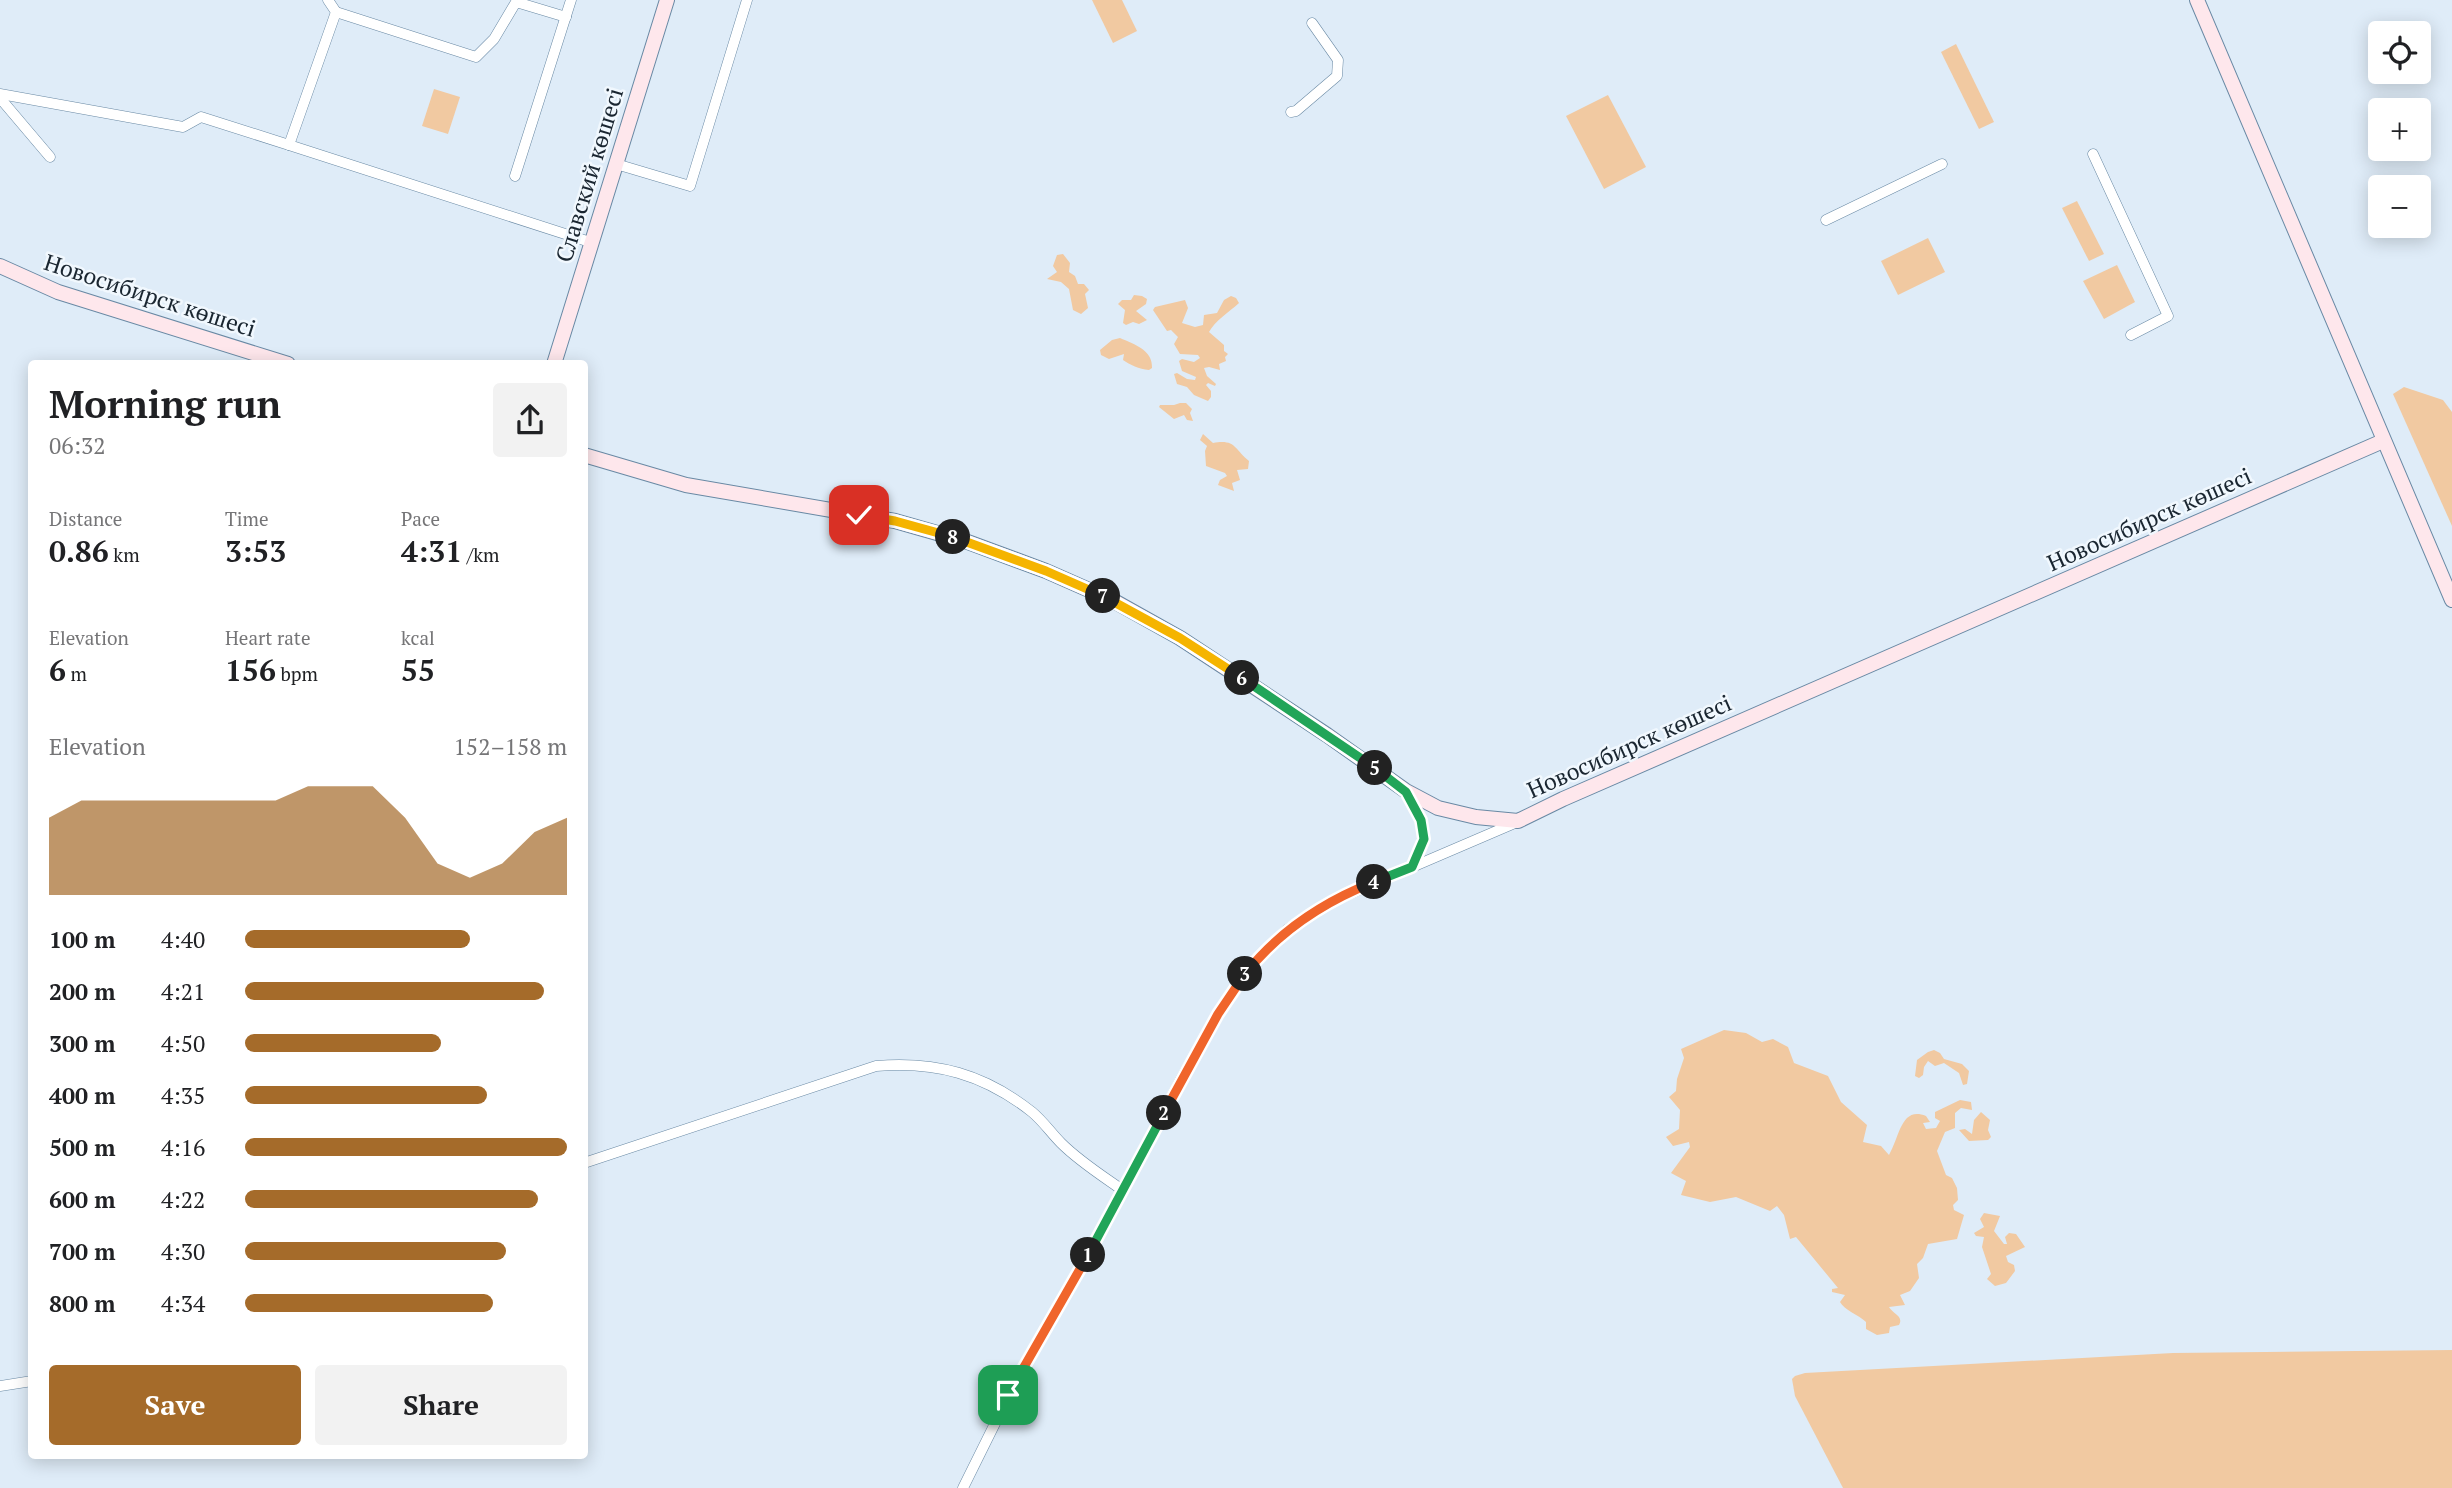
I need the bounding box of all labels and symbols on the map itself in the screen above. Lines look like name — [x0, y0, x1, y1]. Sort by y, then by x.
street label: Славский көшесі — [548, 84, 630, 266]
street label: Новосибирск көшесі — [40, 246, 260, 344]
street label: Новосибирск көшесі — [2042, 460, 2256, 578]
pin — [829, 485, 889, 545]
pin: 8 — [936, 520, 970, 554]
pin: 7 — [1086, 578, 1120, 614]
pin: 6 — [1224, 660, 1260, 696]
street label: Новосибирск көшесі — [1522, 687, 1736, 805]
pin: 5 — [1358, 750, 1392, 786]
pin: 4 — [1356, 864, 1392, 900]
pin: 3 — [1228, 956, 1262, 992]
pin: 2 — [1146, 1096, 1182, 1130]
pin: 1 — [1070, 1238, 1106, 1272]
pin — [978, 1365, 1038, 1425]

